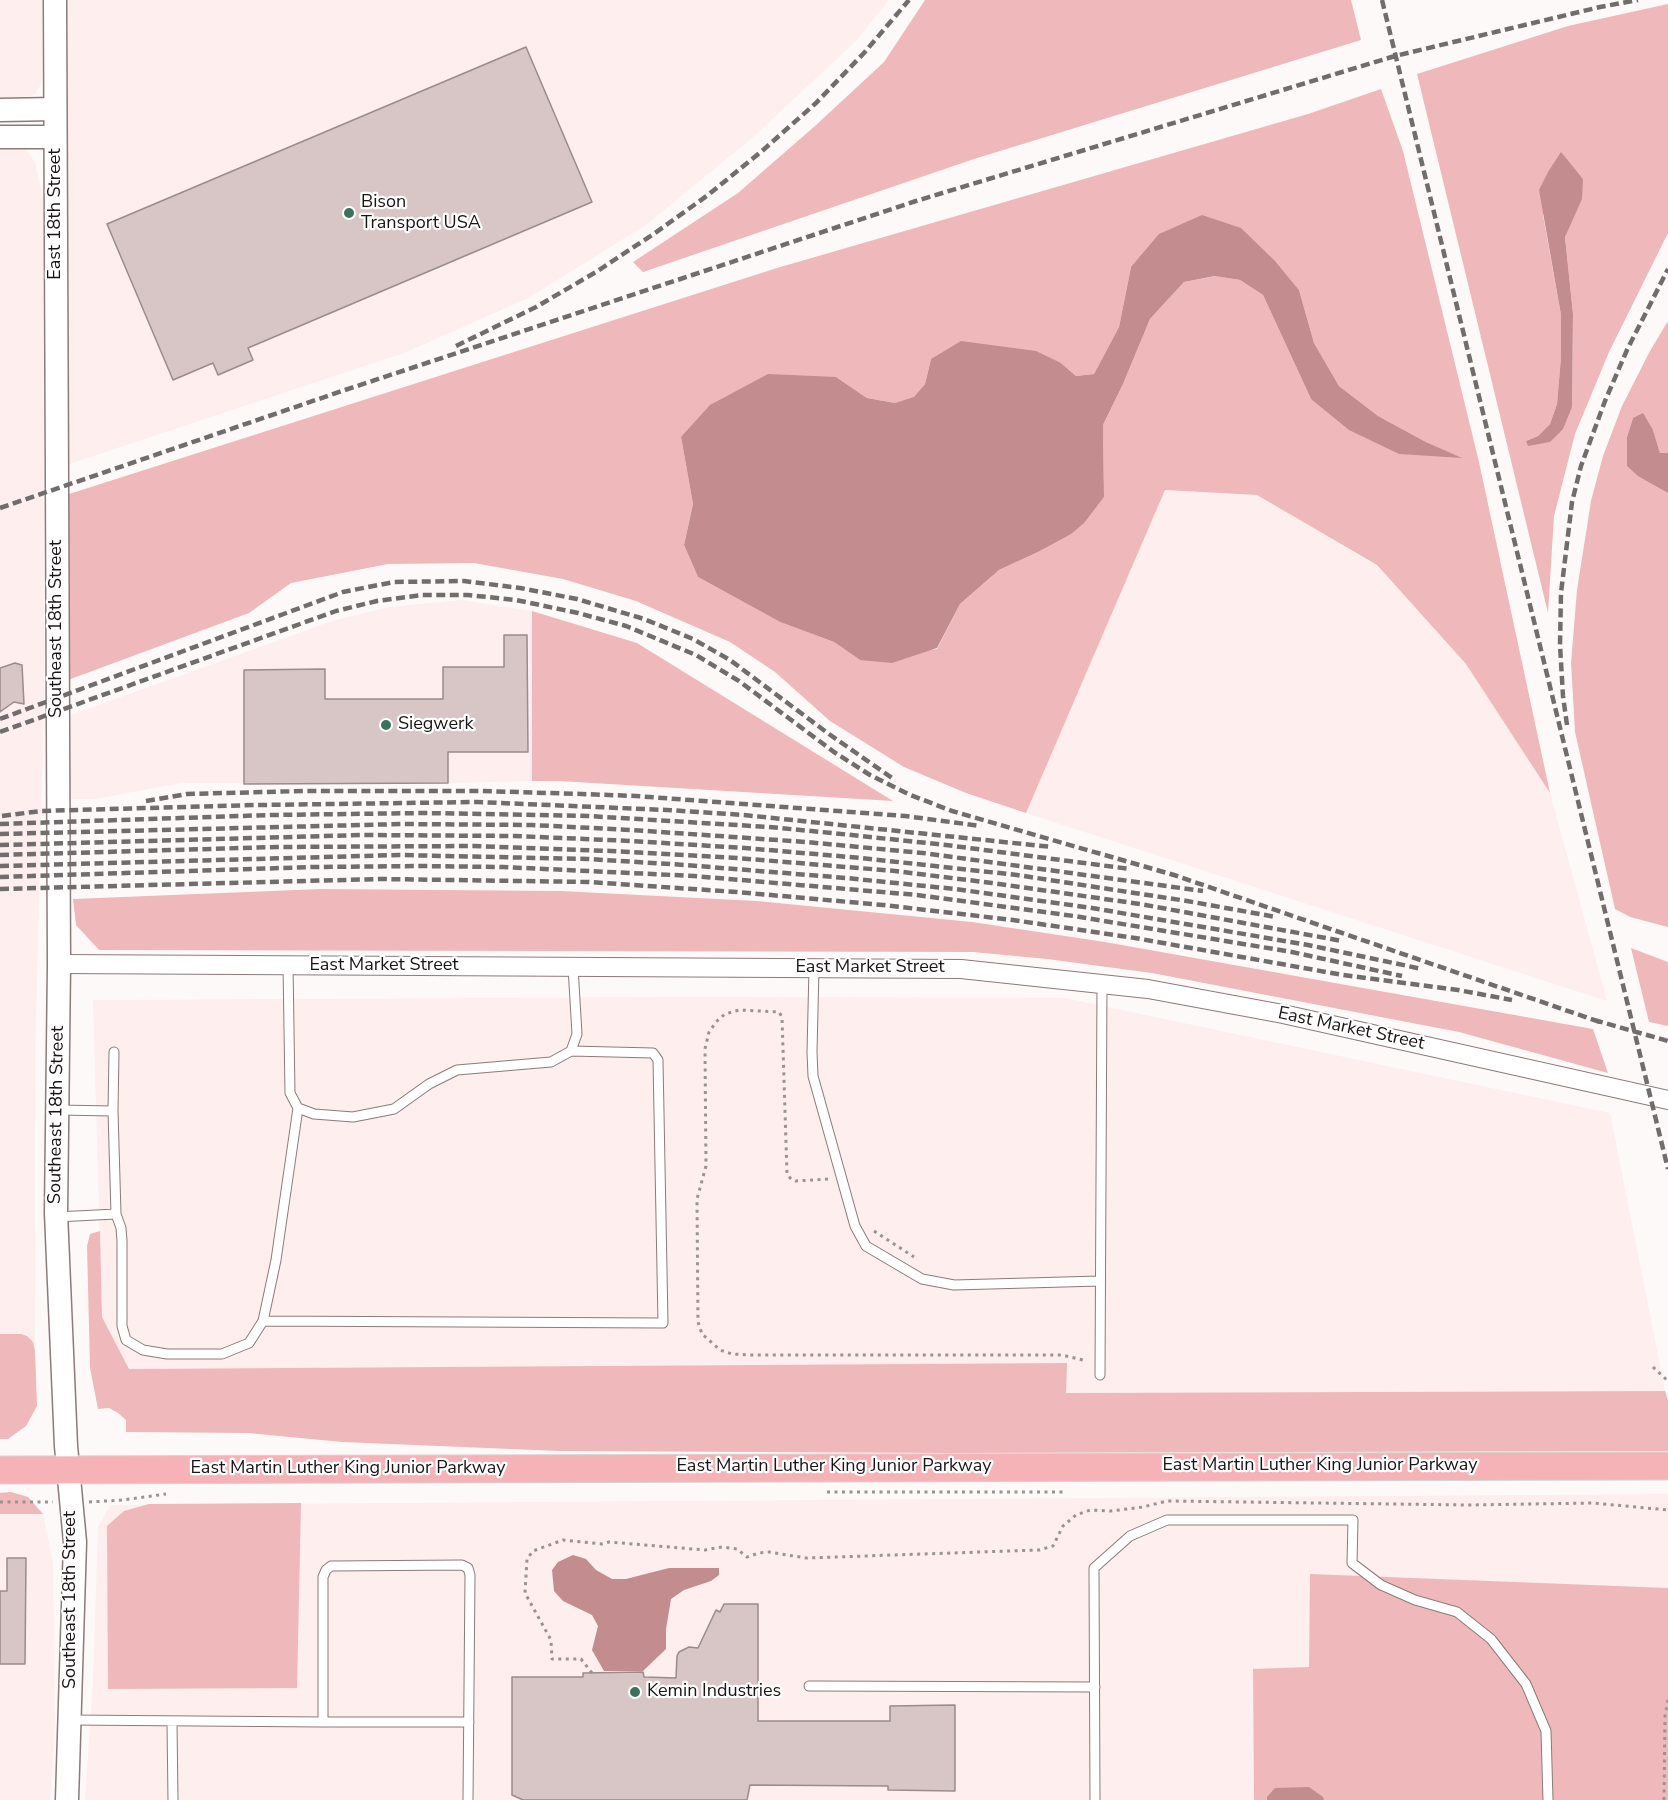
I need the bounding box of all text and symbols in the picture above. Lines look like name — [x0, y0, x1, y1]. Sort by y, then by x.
street label: East 18th Street — [45, 148, 67, 280]
place label: Bison Transport USA — [361, 192, 481, 234]
marker: Bison Transport USA — [342, 206, 356, 220]
street label: Southeast 18th Street — [46, 540, 68, 718]
place label: Siegwerk — [398, 714, 473, 736]
marker: Siegwerk — [379, 718, 393, 732]
street label: East Market Street — [309, 955, 459, 977]
street label: East Market Street — [795, 957, 945, 979]
street label: East Market Street — [1276, 1003, 1426, 1055]
street label: Southeast 18th Street — [45, 1026, 69, 1204]
street label: East Martin Luther King Junior Parkway — [1163, 1455, 1477, 1477]
street label: East Martin Luther King Junior Parkway — [677, 1456, 991, 1478]
street label: East Martin Luther King Junior Parkway — [191, 1458, 505, 1480]
street label: Southeast 18th Street — [60, 1511, 82, 1689]
place label: Kemin Industries — [647, 1681, 781, 1703]
marker: Kemin Industries — [628, 1685, 642, 1699]

